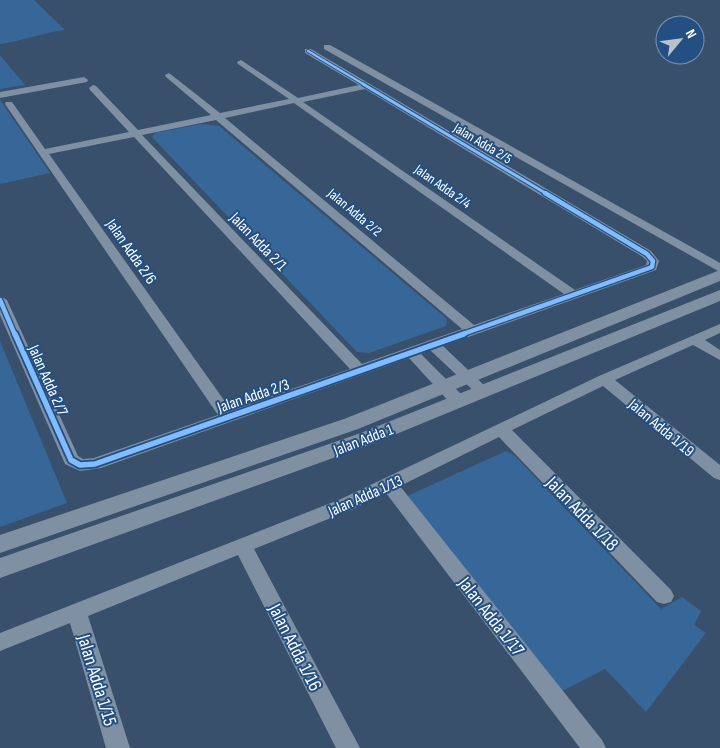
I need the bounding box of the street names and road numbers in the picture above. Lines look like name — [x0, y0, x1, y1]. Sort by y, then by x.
street label: Jalan Adda 2/5 — [450, 119, 515, 168]
street label: Jalan Adda 2/4 — [410, 160, 474, 212]
street label: Jalan Adda 2/2 — [323, 184, 385, 240]
street label: Jalan Adda 2/1 — [225, 208, 291, 275]
street label: Jalan Adda 2/6 — [101, 215, 160, 288]
street label: Jalan Adda 2/7 — [23, 341, 72, 419]
street label: Jalan Adda 2/3 — [214, 375, 292, 418]
street label: Jalan Adda 1/19 — [624, 395, 698, 461]
street label: Jalan Adda 1 — [330, 420, 396, 461]
street label: Jalan Adda 1/18 — [540, 471, 623, 556]
street label: Jalan Adda 1/13 — [325, 472, 406, 522]
street label: Jalan Adda 1/17 — [452, 572, 529, 661]
street label: Jalan Adda 1/16 — [262, 599, 326, 695]
street label: Jalan Adda 1/15 — [72, 631, 121, 729]

